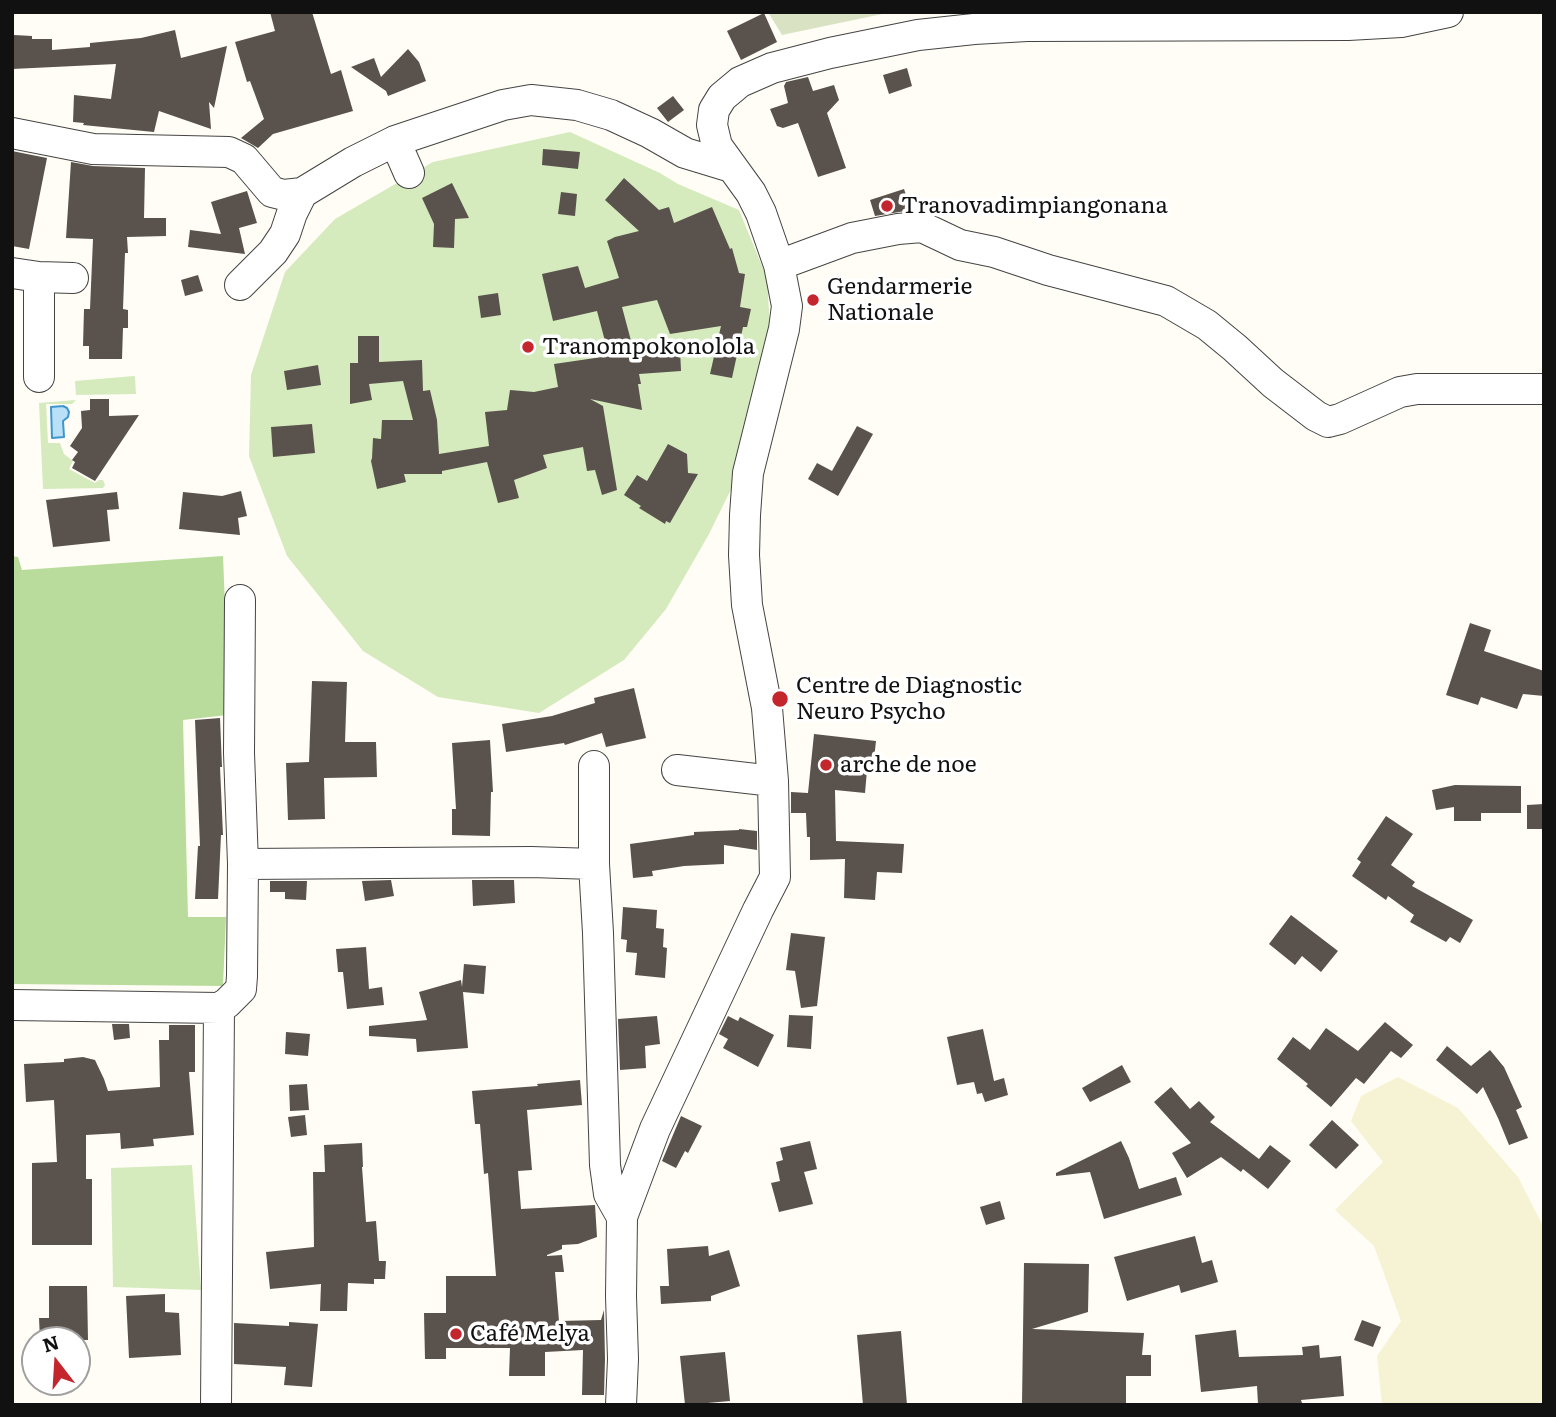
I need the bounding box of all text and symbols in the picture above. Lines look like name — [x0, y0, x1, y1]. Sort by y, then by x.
place label: Tranovadimpiangonana — [901, 192, 1168, 220]
marker: Tranovadimpiangonana — [879, 198, 895, 214]
place label: Gendarmerie Nationale — [827, 273, 973, 327]
marker: Gendarmerie Nationale — [805, 292, 821, 308]
place label: Tranompokonolola — [542, 333, 755, 361]
marker: Tranompokonolola — [520, 339, 536, 355]
place label: Centre de Diagnostic Neuro Psycho — [796, 672, 1022, 726]
marker: Centre de Diagnostic Neuro Psycho — [770, 689, 790, 709]
place label: arche de noe — [840, 751, 977, 779]
marker: arche de noe — [818, 757, 834, 773]
place label: Café Melya — [470, 1320, 590, 1348]
north arrow — [21, 1326, 91, 1396]
marker: Café Melya — [448, 1326, 464, 1342]
text: N — [39, 1327, 62, 1359]

